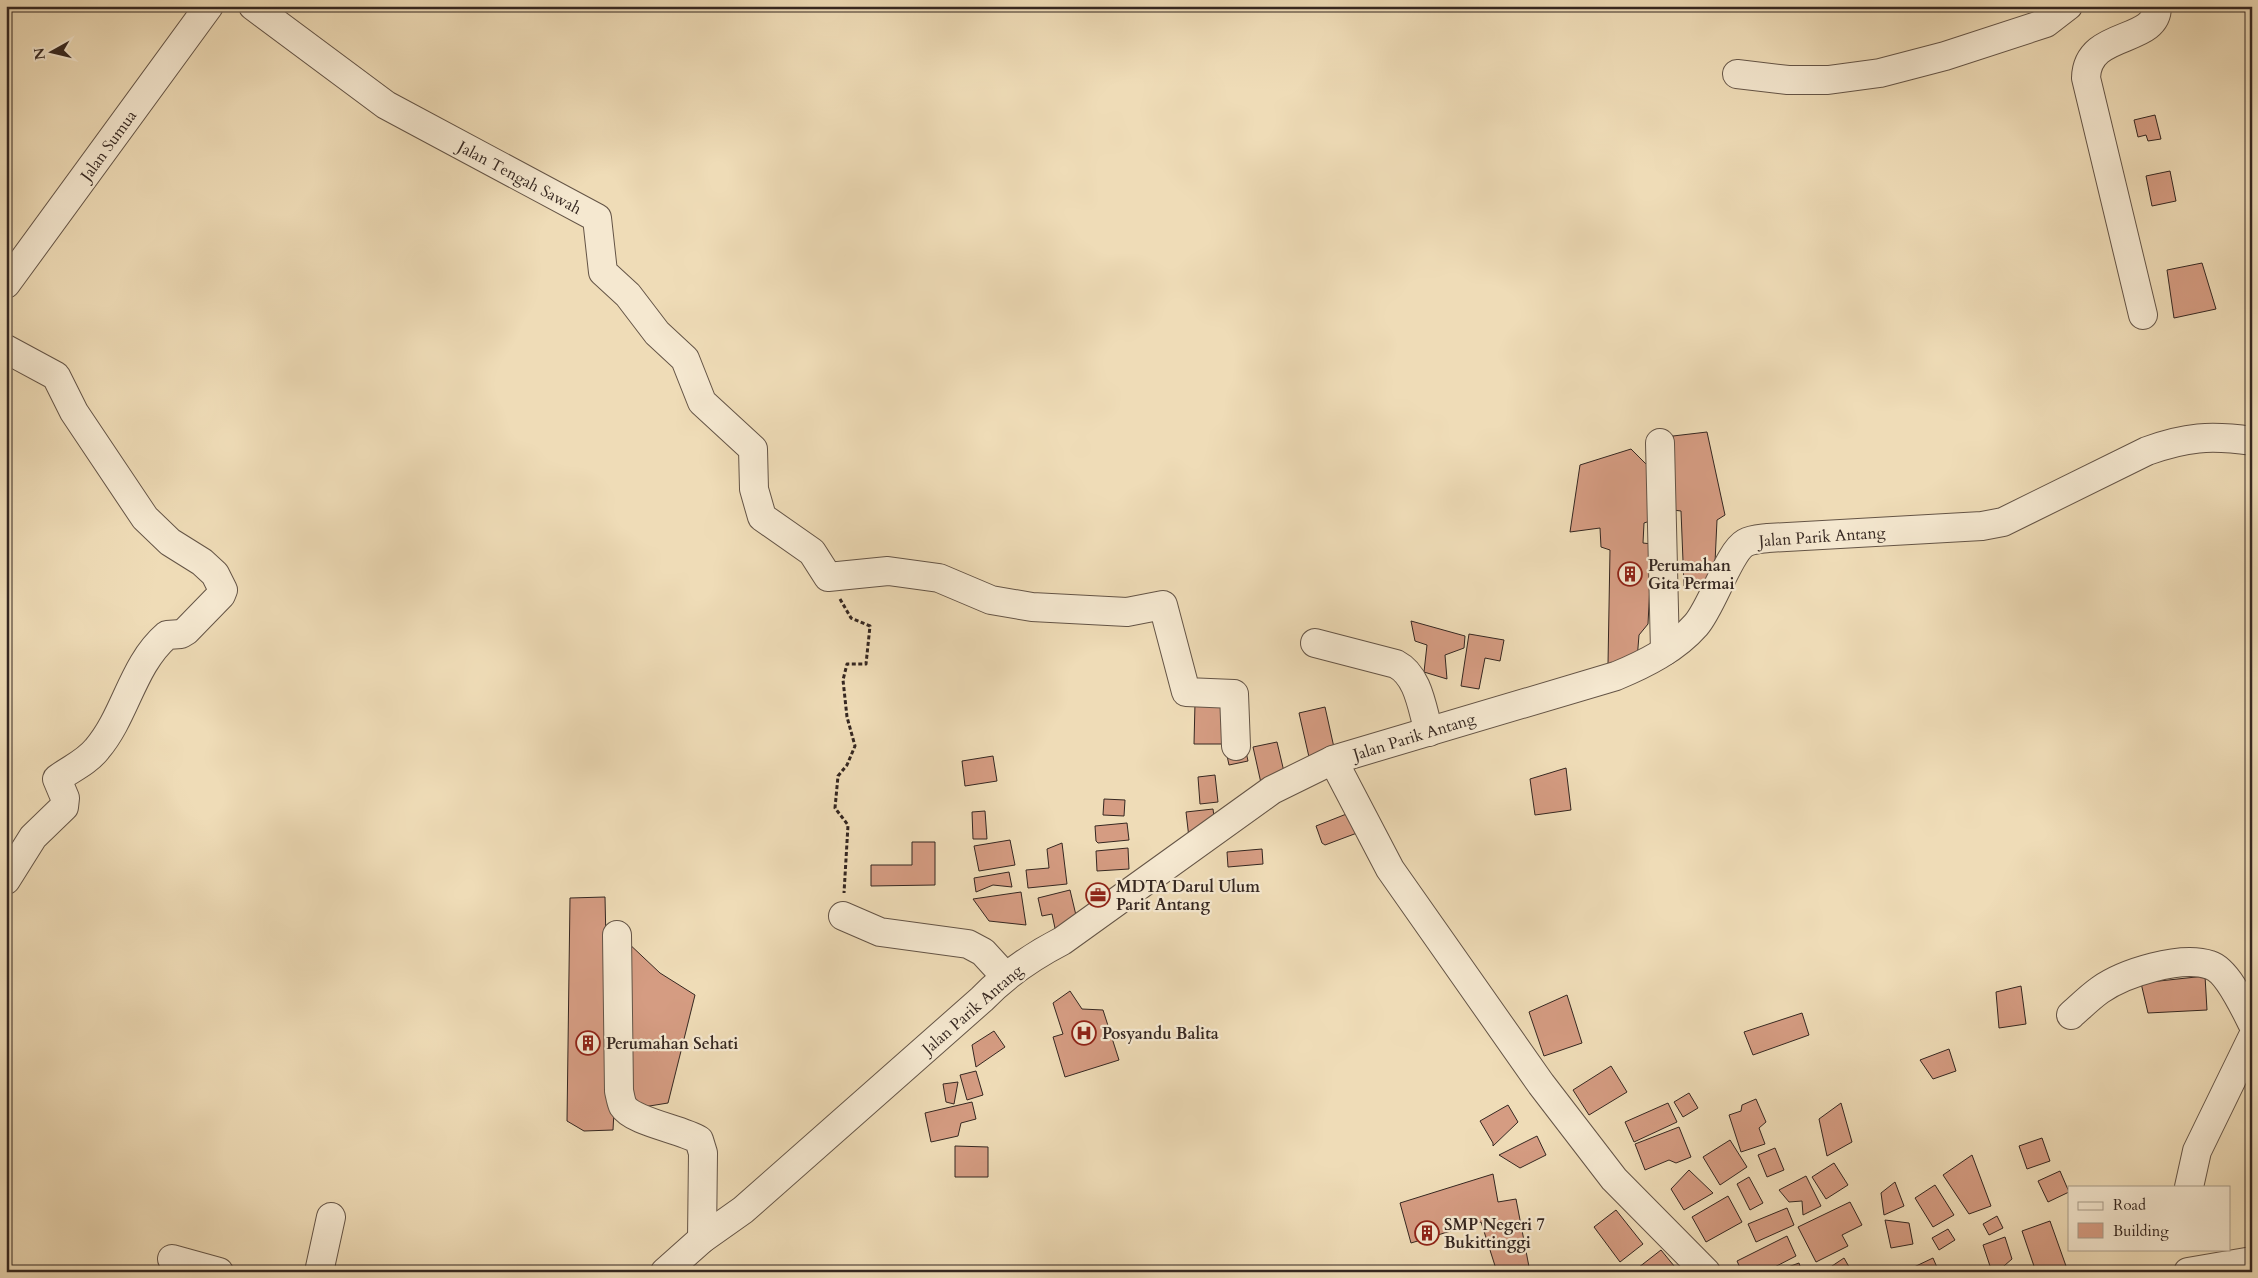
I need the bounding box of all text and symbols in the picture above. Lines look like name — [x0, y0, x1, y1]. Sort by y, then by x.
north arrow — [28, 28, 78, 78]
text: N — [29, 46, 50, 61]
street label: Jalan Sumua — [74, 106, 142, 187]
street label: Jalan Tengah Sawah — [452, 135, 585, 220]
street label: Jalan Parik Antang — [1756, 522, 1886, 553]
place label: Perumahan Gita Permai — [1648, 555, 1734, 595]
building icon: Perumahan Gita Permai — [1617, 561, 1643, 587]
street label: Jalan Parik Antang — [1349, 708, 1478, 767]
place label: MDTA Darul Ulum Parit Antang — [1116, 876, 1260, 916]
office icon: MDTA Darul Ulum Parit Antang — [1085, 882, 1111, 908]
street label: Jalan Parik Antang — [916, 960, 1028, 1061]
hospital icon: Posyandu Balita — [1071, 1020, 1097, 1046]
place label: Posyandu Balita — [1102, 1023, 1219, 1045]
building icon: Perumahan Sehati — [575, 1030, 601, 1056]
place label: Perumahan Sehati — [606, 1033, 738, 1055]
legend — [2068, 1186, 2230, 1250]
text: Road — [2113, 1195, 2146, 1215]
place label: SMP Negeri 7 Bukittinggi — [1444, 1214, 1545, 1254]
building icon: SMP Negeri 7 Bukittinggi — [1414, 1220, 1440, 1246]
text: Building — [2113, 1221, 2169, 1241]

